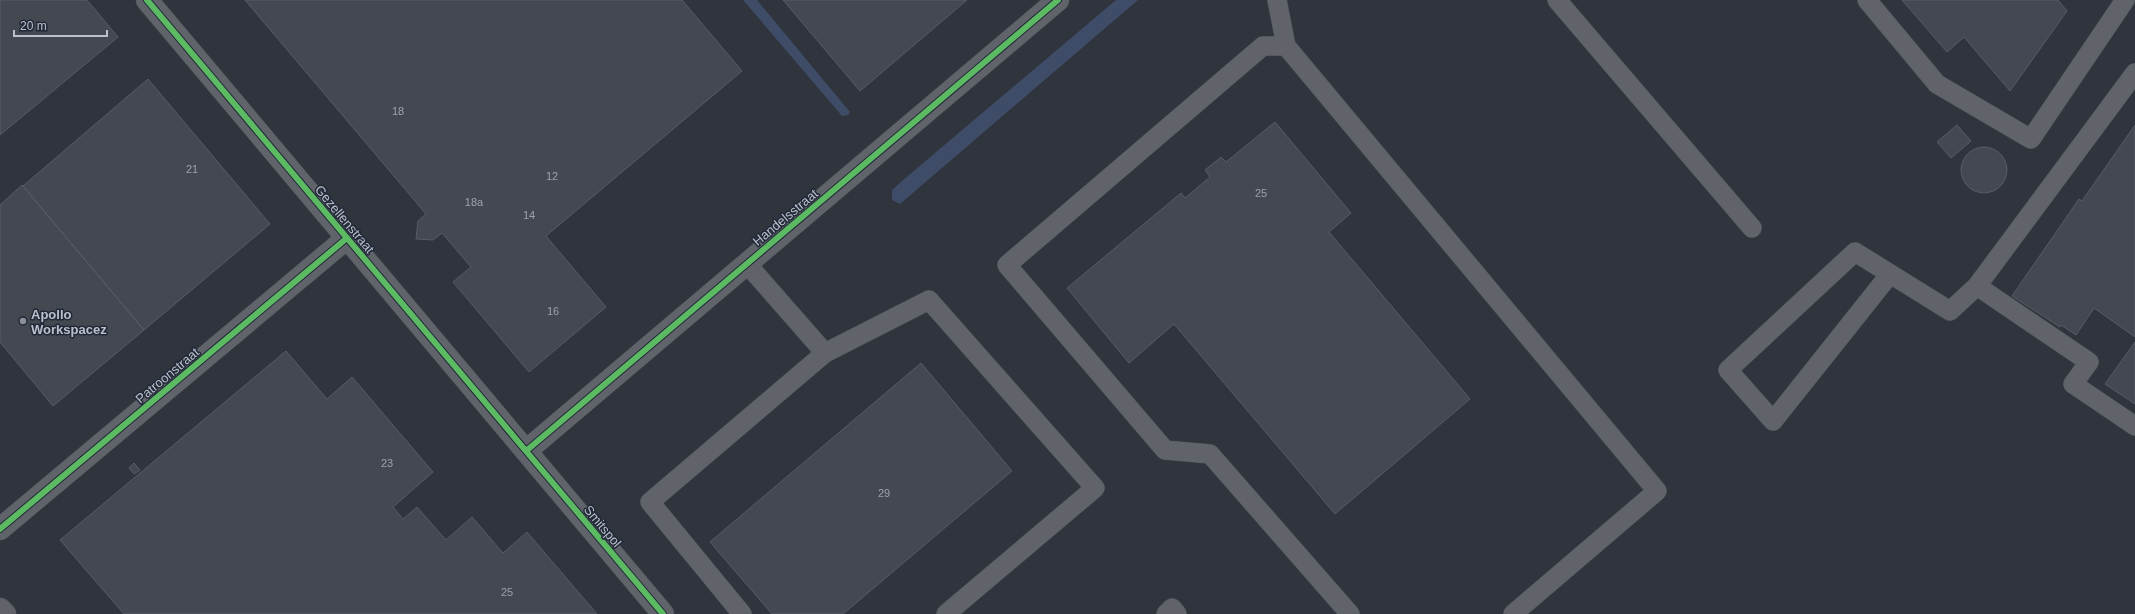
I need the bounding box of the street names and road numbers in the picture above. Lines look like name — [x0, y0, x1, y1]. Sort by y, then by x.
street label: Gezellenstraat — [312, 182, 378, 257]
street label: Handelsstraat — [750, 186, 821, 249]
street label: Patroonstraat — [133, 344, 202, 406]
street label: Smitspol — [581, 502, 624, 550]

